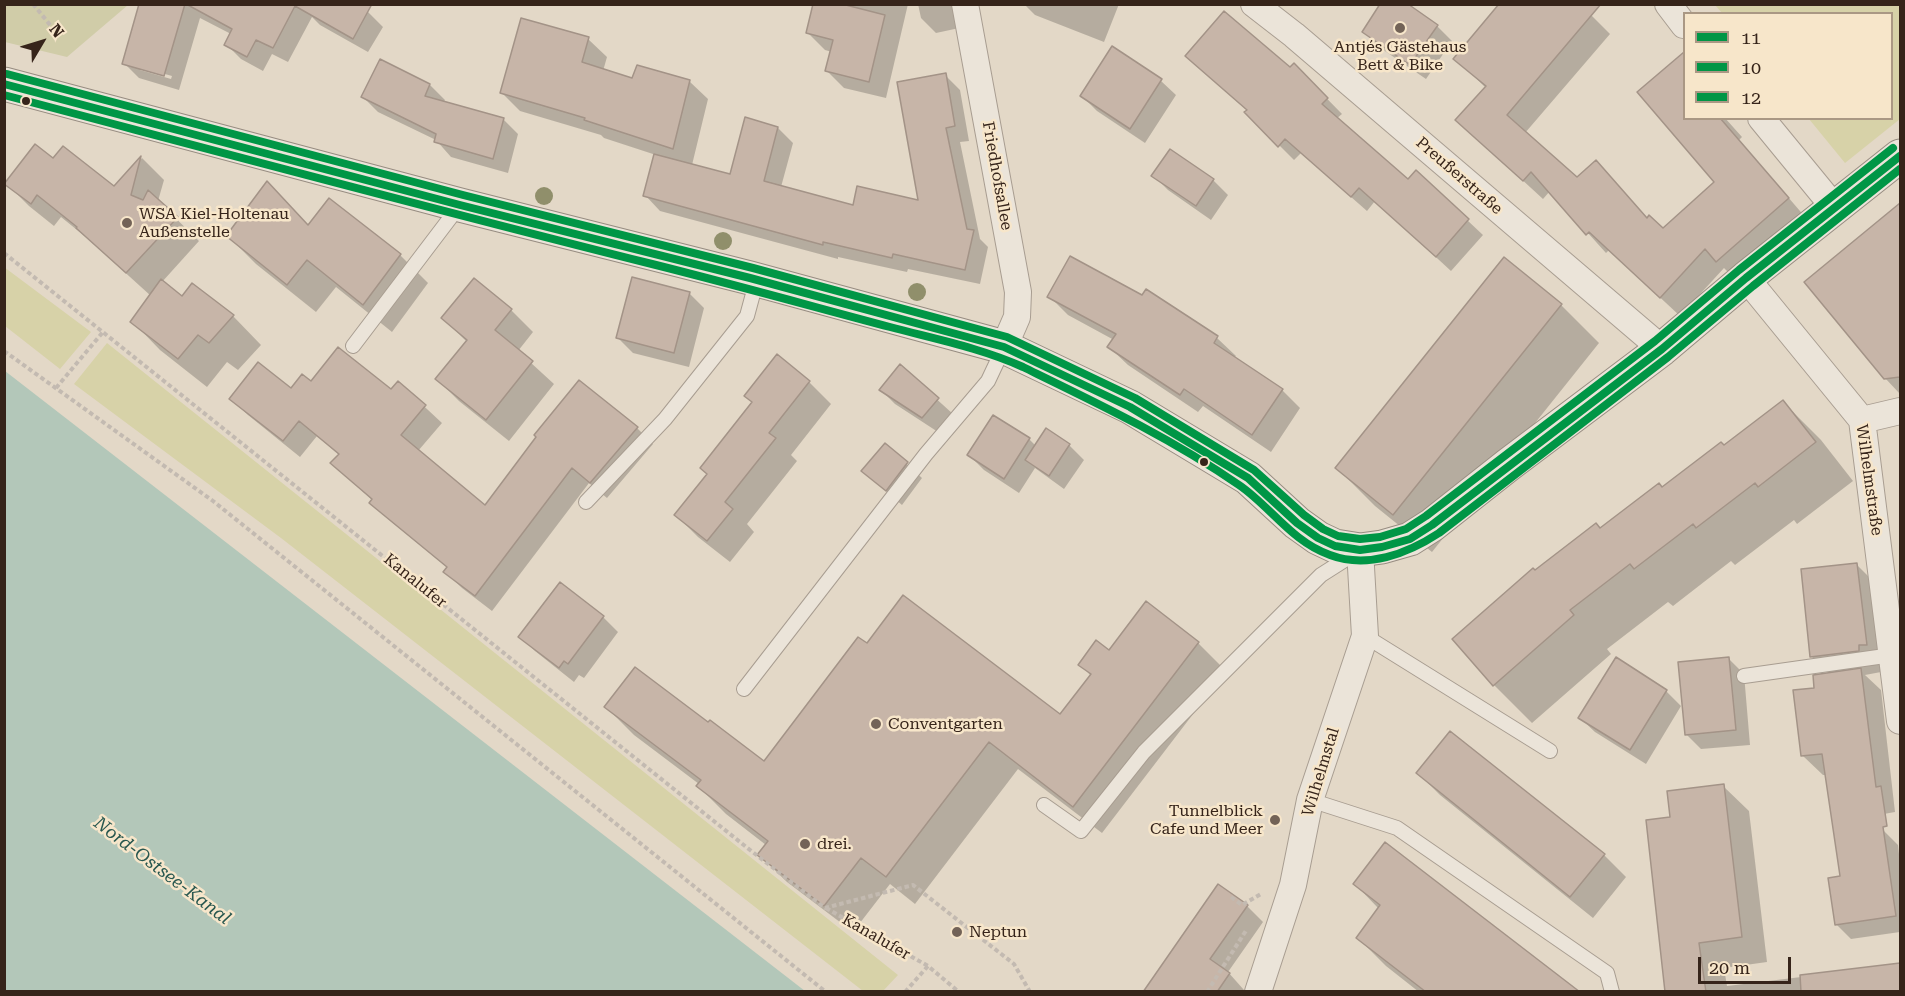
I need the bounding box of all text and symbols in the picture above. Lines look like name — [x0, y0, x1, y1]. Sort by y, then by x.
north arrow — [12, 12, 72, 72]
legend — [1683, 12, 1893, 120]
text: N — [45, 20, 68, 41]
marker: Antje´s Gästehaus Bett & Bike — [1393, 21, 1407, 35]
text: 11 — [1741, 27, 1761, 48]
place label: Antje´s Gästehaus Bett & Bike — [1334, 37, 1466, 75]
text: 10 — [1741, 57, 1761, 78]
text: 12 — [1741, 87, 1761, 108]
unlabelled marker — [20, 95, 32, 107]
street label: Friedhofsallee — [978, 120, 1016, 232]
street label: Preußerstraße — [1412, 133, 1506, 219]
place label: WSA Kiel-Holtenau Außenstelle — [139, 204, 289, 242]
marker: WSA Kiel-Holtenau Außenstelle — [120, 216, 134, 230]
street label: Wilhelmstraße — [1852, 423, 1886, 537]
unlabelled marker — [1198, 456, 1210, 468]
street label: Kanalufer — [380, 550, 450, 612]
place label: Conventgarten — [888, 714, 1003, 734]
marker: Conventgarten — [869, 717, 883, 731]
street label: Wilhelmstal — [1298, 725, 1344, 819]
place label: Tunnelblick Cafe und Meer — [1150, 801, 1263, 839]
water label: Nord-Ostsee-Kanal — [89, 813, 235, 929]
marker: Tunnelblick Cafe und Meer — [1268, 813, 1282, 827]
place label: drei. — [817, 834, 852, 854]
marker: drei. — [798, 837, 812, 851]
street label: Kanalufer — [838, 910, 914, 964]
place label: Neptun — [969, 922, 1027, 942]
marker: Neptun — [950, 925, 964, 939]
scale bar — [1701, 945, 1794, 983]
text: 20 m — [1709, 957, 1750, 978]

